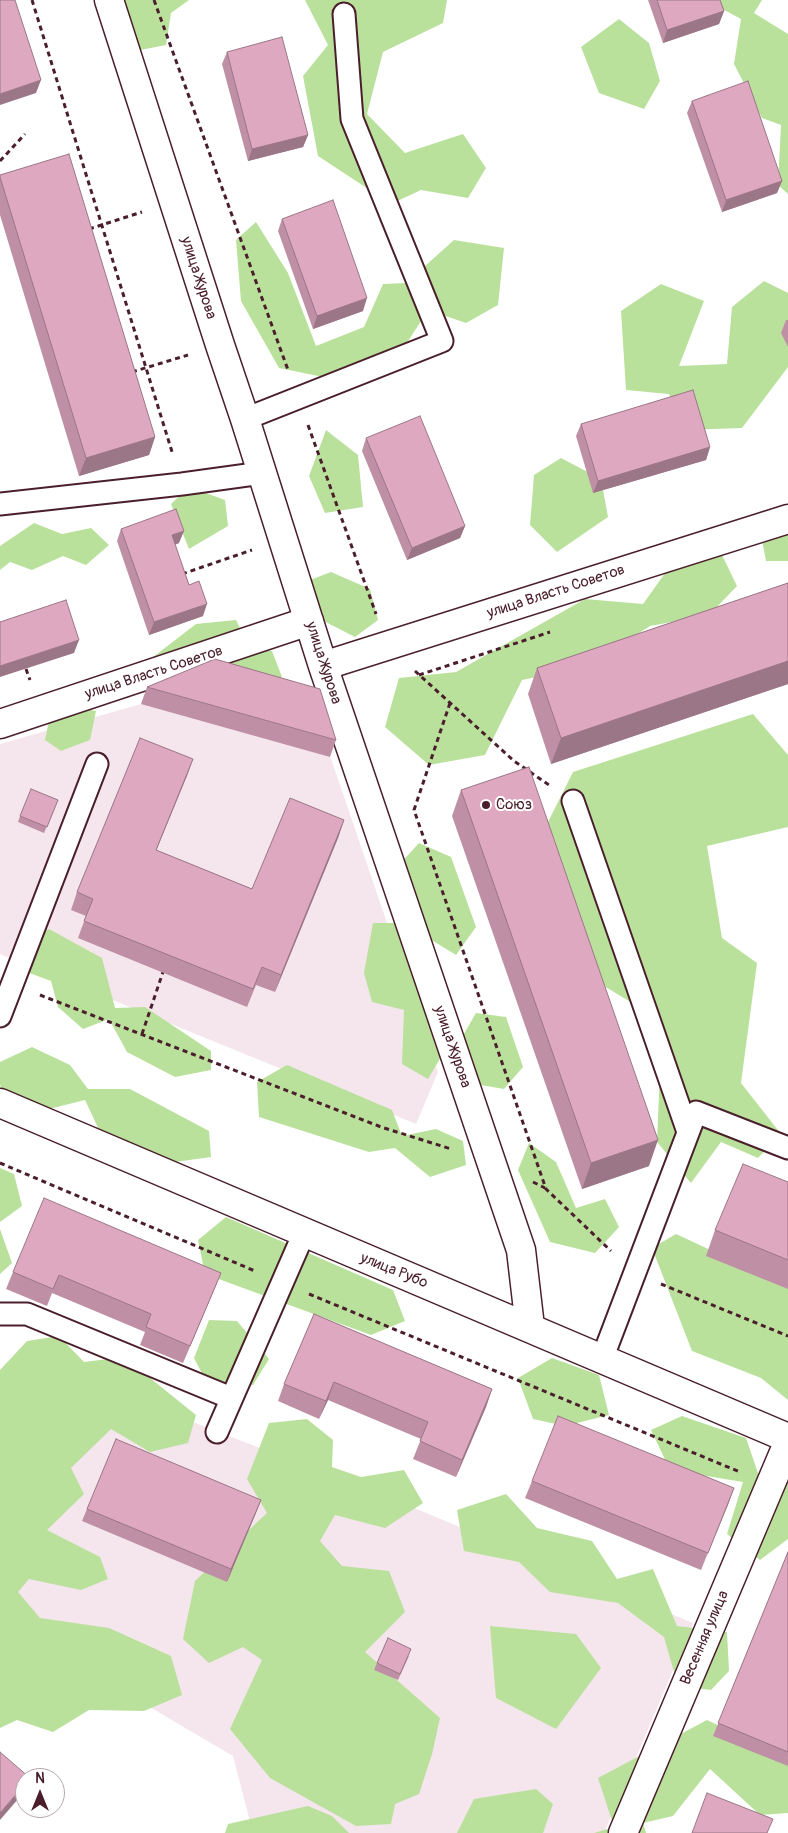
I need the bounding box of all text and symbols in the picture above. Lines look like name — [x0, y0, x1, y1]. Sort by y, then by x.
street label: улица Журова — [176, 235, 220, 321]
street label: улица Власть Советов — [485, 561, 627, 623]
street label: улица Журова — [301, 620, 345, 706]
street label: улица Власть Советов — [83, 642, 225, 704]
place label: Союз — [496, 796, 532, 814]
marker: Союз — [480, 799, 492, 811]
street label: улица Журова — [430, 1004, 474, 1090]
street label: улица Рубо — [358, 1249, 430, 1293]
street label: Весенняя улица — [677, 1588, 733, 1688]
north arrow — [15, 1768, 65, 1818]
text: N — [35, 1770, 45, 1787]

